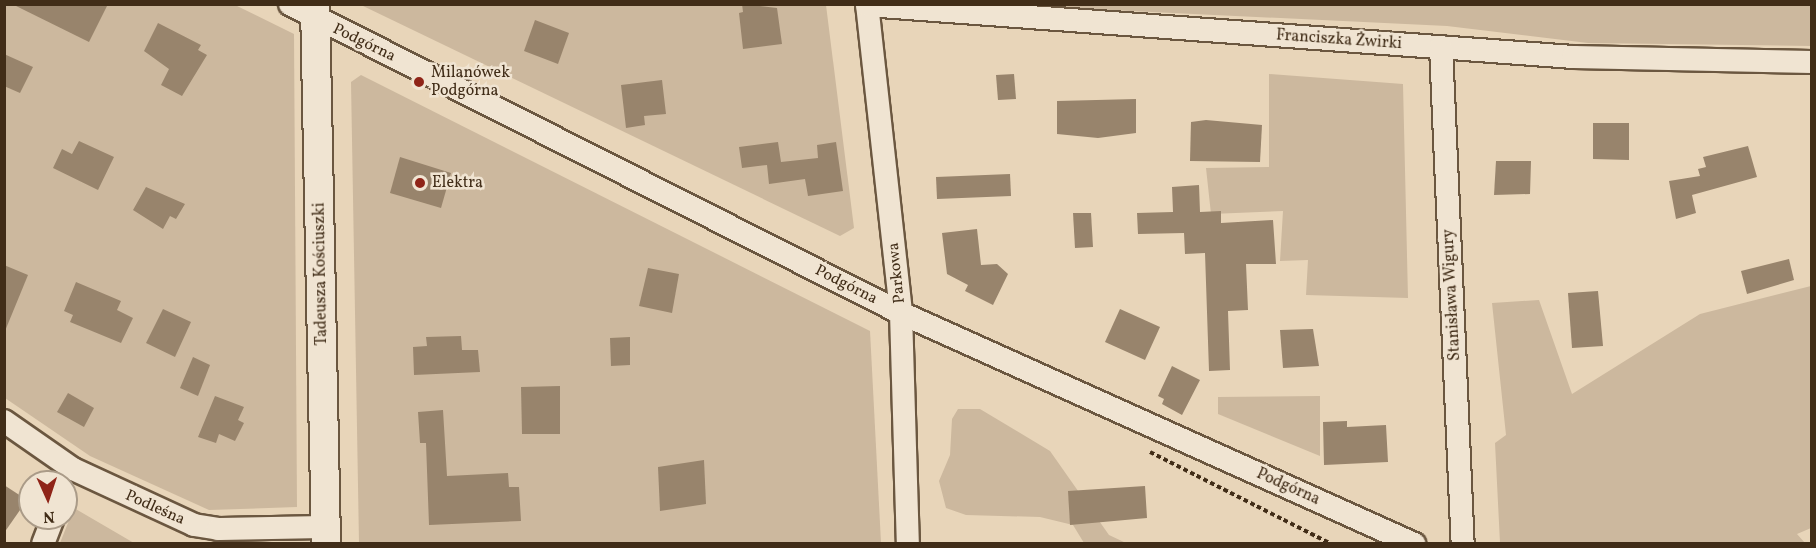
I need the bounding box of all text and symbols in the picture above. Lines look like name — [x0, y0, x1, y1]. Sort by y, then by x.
street label: Podgórna — [329, 20, 399, 66]
street label: Franciszka Żwirki — [1275, 26, 1403, 54]
place label: Milanówek Podgórna — [431, 63, 510, 101]
marker: Milanówek Podgórna — [412, 75, 426, 89]
place label: Elektra — [432, 173, 483, 193]
marker: Elektra — [413, 176, 427, 190]
street label: Tadeusza Kościuszki — [310, 202, 332, 346]
street label: Stanisława Wigury — [1439, 228, 1465, 362]
street label: Parkowa — [884, 242, 910, 304]
street label: Podgórna — [812, 261, 880, 309]
street label: Podgórna — [1253, 465, 1323, 509]
north arrow — [18, 470, 78, 530]
street label: Podleśna — [122, 486, 188, 530]
text: N — [42, 505, 55, 527]

